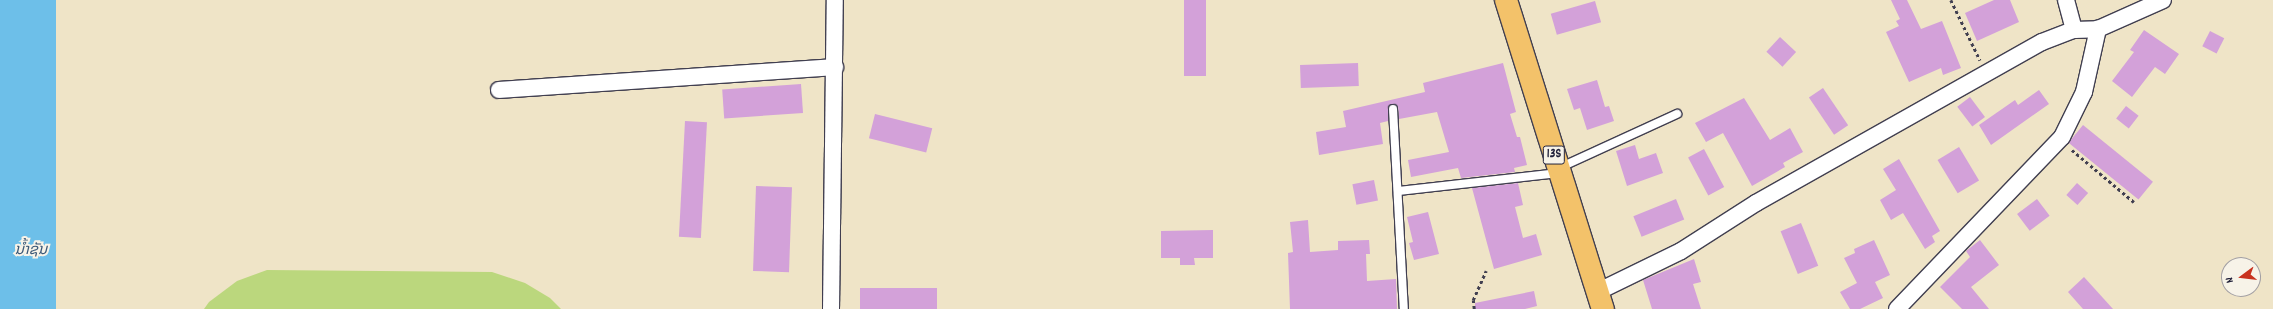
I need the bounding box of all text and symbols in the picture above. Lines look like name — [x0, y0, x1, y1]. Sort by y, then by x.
road number: 13S — [1542, 144, 1566, 166]
water label: ນ້ຳຊັນ — [15, 243, 47, 261]
north arrow — [2221, 257, 2261, 297]
text: N — [2222, 275, 2239, 285]

